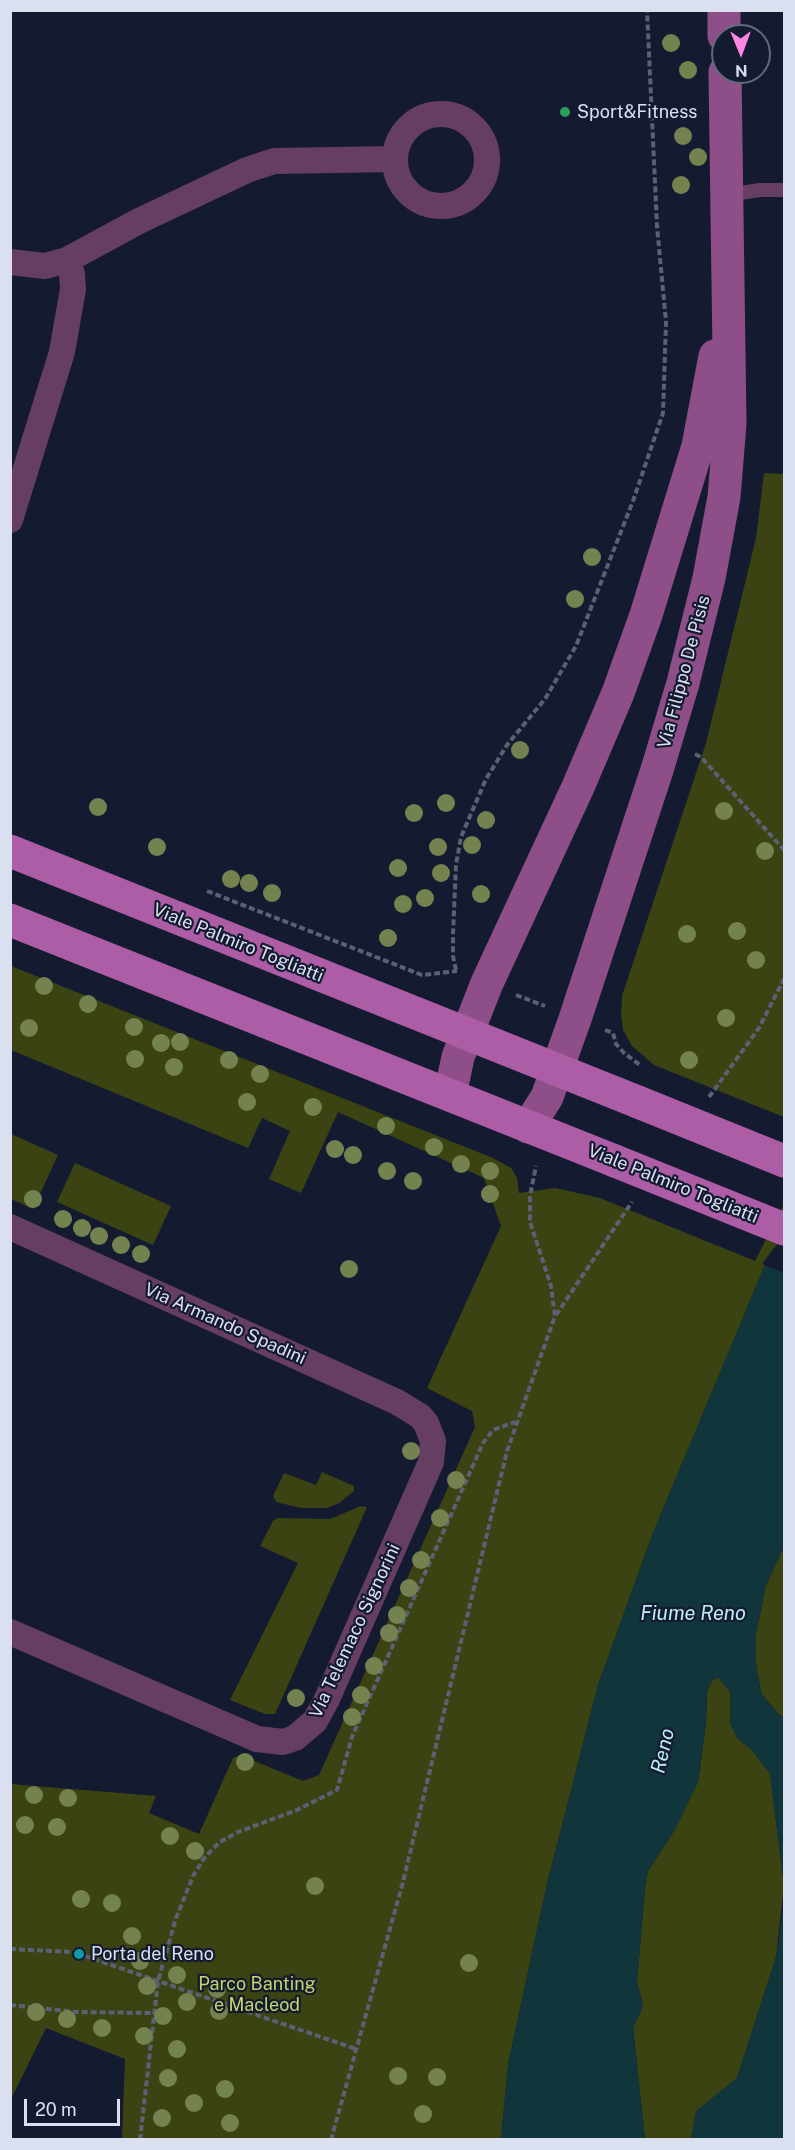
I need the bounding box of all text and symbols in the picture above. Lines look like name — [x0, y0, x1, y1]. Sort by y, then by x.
north arrow — [711, 24, 771, 84]
text: N — [735, 61, 748, 80]
place label: Sport&Fitness — [577, 101, 697, 123]
marker: Sport&Fitness — [558, 105, 572, 119]
street label: Via Filippo De Pisis — [653, 593, 715, 751]
street label: Viale Palmiro Togliatti — [150, 899, 326, 987]
street label: Viale Palmiro Togliatti — [585, 1140, 761, 1228]
street label: Via Armando Spadini — [141, 1279, 309, 1369]
street label: Via Telemaco Signorini — [305, 1540, 405, 1722]
water label: Fiume Reno — [640, 1602, 746, 1626]
water label: Reno — [646, 1726, 680, 1776]
place label: Porta del Reno — [91, 1943, 214, 1965]
marker: Porta del Reno — [72, 1947, 86, 1961]
park label: Parco Banting e Macleod — [198, 1973, 316, 2016]
scale bar — [27, 2087, 123, 2125]
text: 20 m — [35, 2099, 77, 2120]

